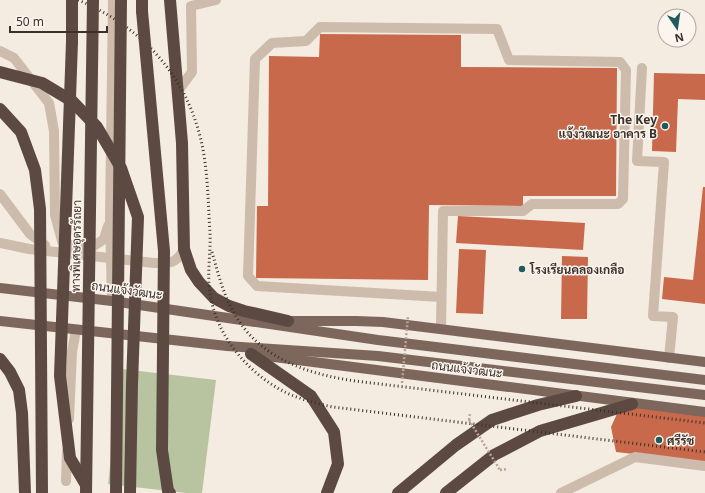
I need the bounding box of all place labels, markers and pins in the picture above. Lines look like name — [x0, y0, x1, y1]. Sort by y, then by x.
place label: The Key แจ้งวัฒนะ อาคาร B — [559, 111, 657, 142]
marker: The Key แจ้งวัฒนะ อาคาร B — [660, 121, 670, 131]
place label: โรงเรียนคลองเกลือ — [529, 261, 625, 278]
marker: โรงเรียนคลองเกลือ — [517, 264, 527, 274]
place label: ศรีรัช — [667, 432, 694, 449]
marker: ศรีรัช — [654, 435, 664, 445]

